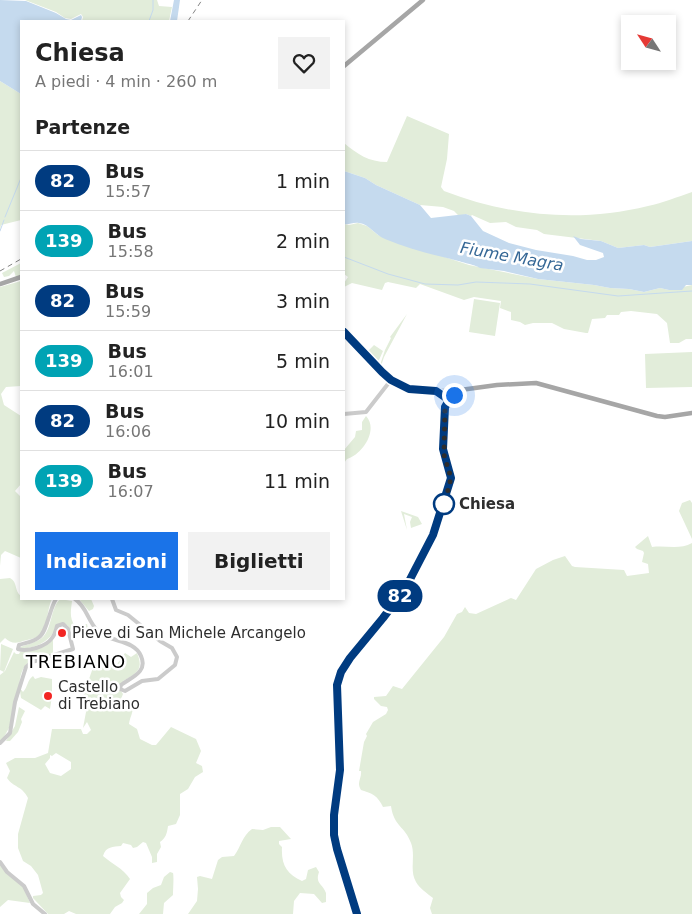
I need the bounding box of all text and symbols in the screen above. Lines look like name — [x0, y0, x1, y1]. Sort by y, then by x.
north arrow — [621, 15, 676, 70]
map controls — [621, 15, 676, 70]
button: heart — [278, 37, 330, 89]
text: Chiesa — [35, 39, 125, 67]
text: A piedi · 4 min · 260 m — [35, 72, 217, 91]
text: Partenze — [35, 116, 130, 138]
text: Bus — [105, 160, 144, 182]
text: 82 — [50, 170, 75, 191]
text: 1 min — [276, 170, 330, 192]
text: 15:57 — [105, 182, 151, 201]
text: Bus — [108, 220, 147, 242]
text: 139 — [45, 230, 83, 251]
text: 2 min — [276, 230, 330, 252]
water label: Fiume Magra — [459, 238, 565, 275]
text: 15:58 — [108, 242, 154, 261]
text: Bus — [105, 280, 144, 302]
text: 82 — [50, 290, 75, 311]
text: 3 min — [276, 290, 330, 312]
text: 15:59 — [105, 302, 151, 321]
text: Bus — [108, 340, 147, 362]
text: 139 — [45, 350, 83, 371]
text: 5 min — [276, 350, 330, 372]
text: 16:01 — [108, 362, 154, 381]
your location — [442, 383, 467, 408]
text: Bus — [105, 400, 144, 422]
text: 82 — [50, 410, 75, 431]
text: 10 min — [264, 410, 330, 432]
text: 16:06 — [105, 422, 151, 441]
text: Bus — [108, 460, 147, 482]
text: 139 — [45, 470, 83, 491]
text: 11 min — [264, 470, 330, 492]
text: 16:07 — [108, 482, 154, 501]
marker: Chiesa — [433, 493, 455, 515]
place label: Chiesa — [459, 495, 515, 513]
button: Indicazioni — [35, 532, 178, 590]
button: Biglietti — [188, 532, 330, 590]
line badge: 82 — [378, 580, 422, 612]
text: 82 — [387, 585, 413, 606]
place label: Pieve di San Michele Arcangelo — [72, 624, 306, 642]
marker: Pieve di San Michele Arcangelo — [56, 627, 68, 639]
district label: TREBIANO — [25, 651, 126, 672]
place label: Castello di Trebiano — [58, 678, 140, 713]
marker: Castello di Trebiano — [42, 690, 54, 702]

